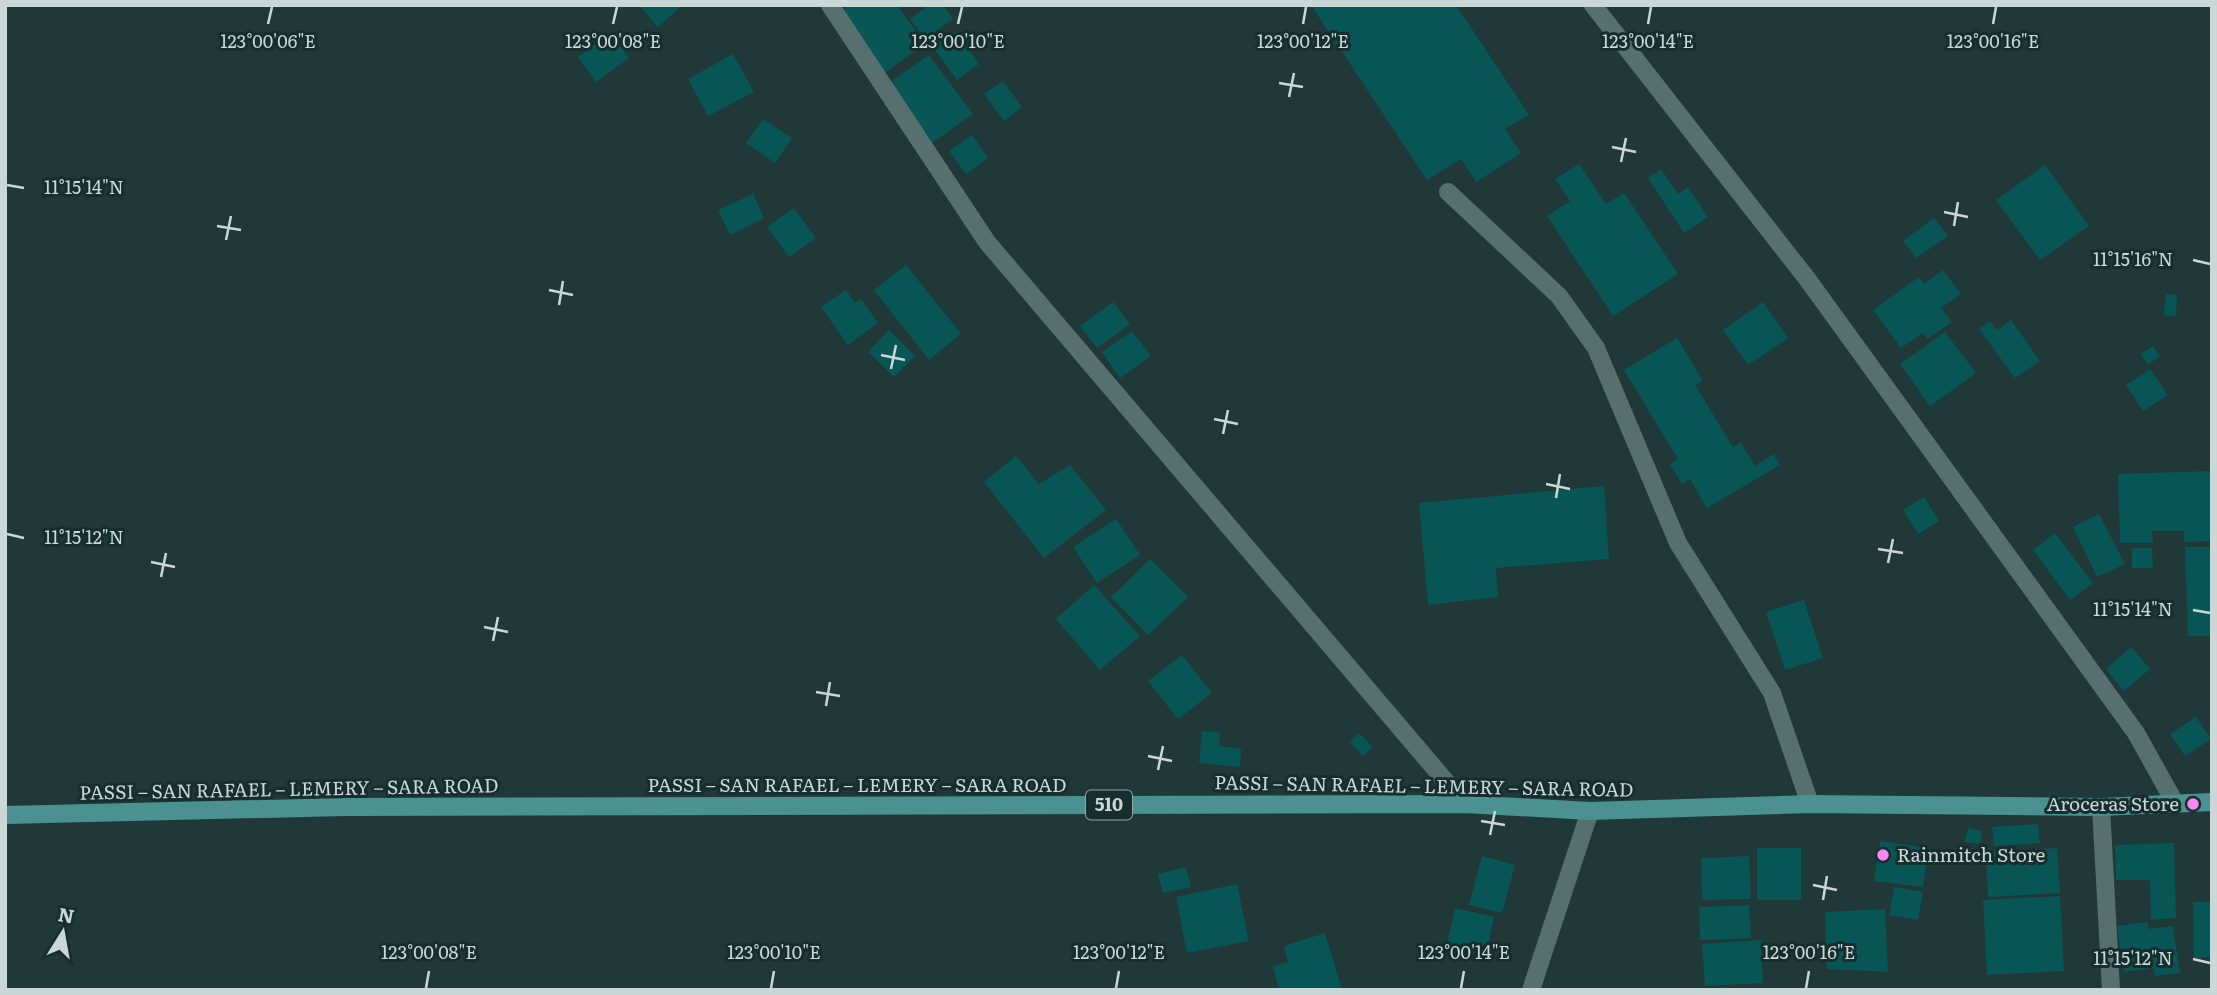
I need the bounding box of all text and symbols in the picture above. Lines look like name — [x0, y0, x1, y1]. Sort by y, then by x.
text: 123°00'06"E — [220, 27, 316, 54]
text: 123°00'08"E — [565, 27, 661, 54]
text: 123°00'10"E — [911, 27, 1005, 54]
text: 123°00'12"E — [1257, 27, 1349, 54]
text: 123°00'14"E — [1602, 27, 1694, 54]
text: 123°00'16"E — [1947, 27, 2039, 54]
text: 11°15'14"N — [44, 173, 124, 200]
text: 11°15'16"N — [2093, 245, 2173, 272]
text: 11°15'12"N — [44, 523, 124, 550]
text: 11°15'14"N — [2093, 595, 2173, 622]
street label: PASSI – SAN RAFAEL – LEMERY – SARA ROAD — [1214, 767, 1634, 803]
street label: PASSI – SAN RAFAEL – LEMERY – SARA ROAD — [79, 770, 499, 806]
street label: PASSI – SAN RAFAEL – LEMERY – SARA ROAD — [647, 770, 1067, 798]
place label: Aroceras Store — [2047, 789, 2179, 817]
road number: 510 — [1086, 790, 1132, 820]
marker: Aroceras Store — [2185, 796, 2201, 812]
place label: Rainmitch Store — [1897, 840, 2045, 868]
marker: Rainmitch Store — [1875, 847, 1891, 863]
north arrow — [28, 897, 98, 967]
text: N — [56, 899, 77, 930]
text: 123°00'08"E — [381, 938, 477, 965]
text: 123°00'10"E — [727, 938, 821, 965]
text: 123°00'12"E — [1073, 938, 1165, 965]
text: 123°00'14"E — [1418, 938, 1510, 965]
text: 123°00'16"E — [1763, 938, 1855, 965]
text: 11°15'12"N — [2093, 944, 2173, 971]

